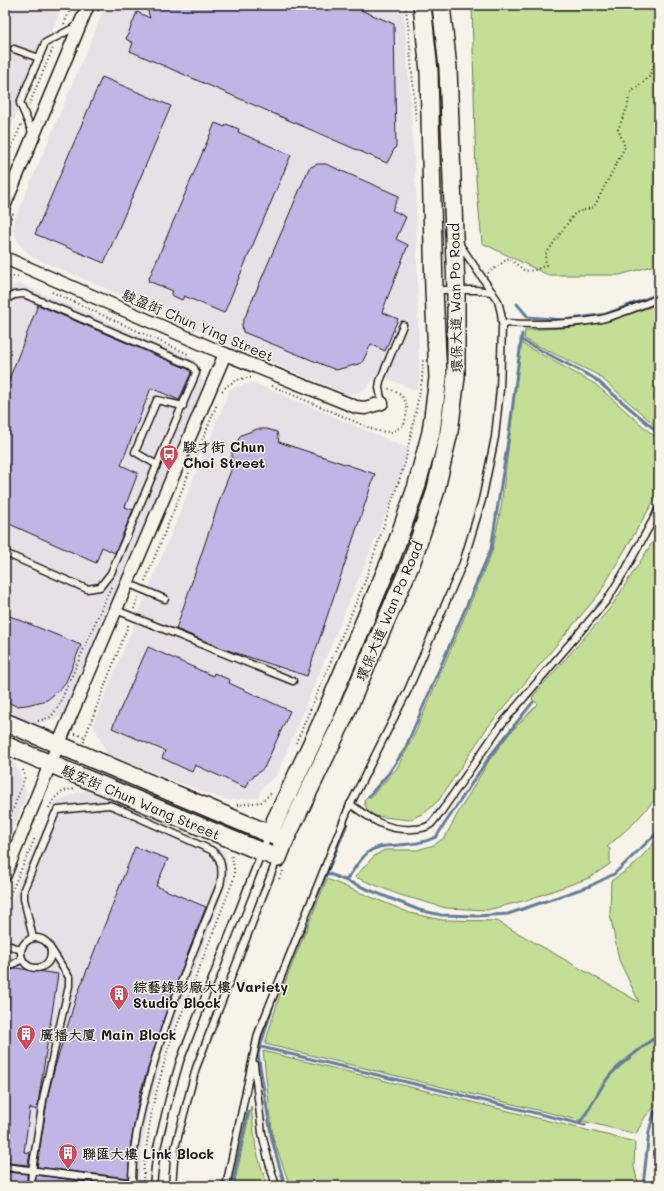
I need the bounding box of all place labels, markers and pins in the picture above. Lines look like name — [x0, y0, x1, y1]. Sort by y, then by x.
place label: 駿才街 Chun Choi Street — [183, 437, 265, 472]
bus stop icon: 駿才街 Chun Choi Street — [158, 443, 180, 471]
place label: 綜藝錄影廠大樓 Variety Studio Block — [133, 977, 288, 1012]
building icon: 綜藝錄影廠大樓 Variety Studio Block — [108, 983, 130, 1011]
building icon: 廣播大廈 Main Block — [15, 1023, 37, 1051]
place label: 廣播大廈 Main Block — [40, 1025, 176, 1044]
building icon: 聯匯大樓 Link Block — [57, 1142, 79, 1170]
place label: 聯匯大樓 Link Block — [82, 1144, 214, 1163]

